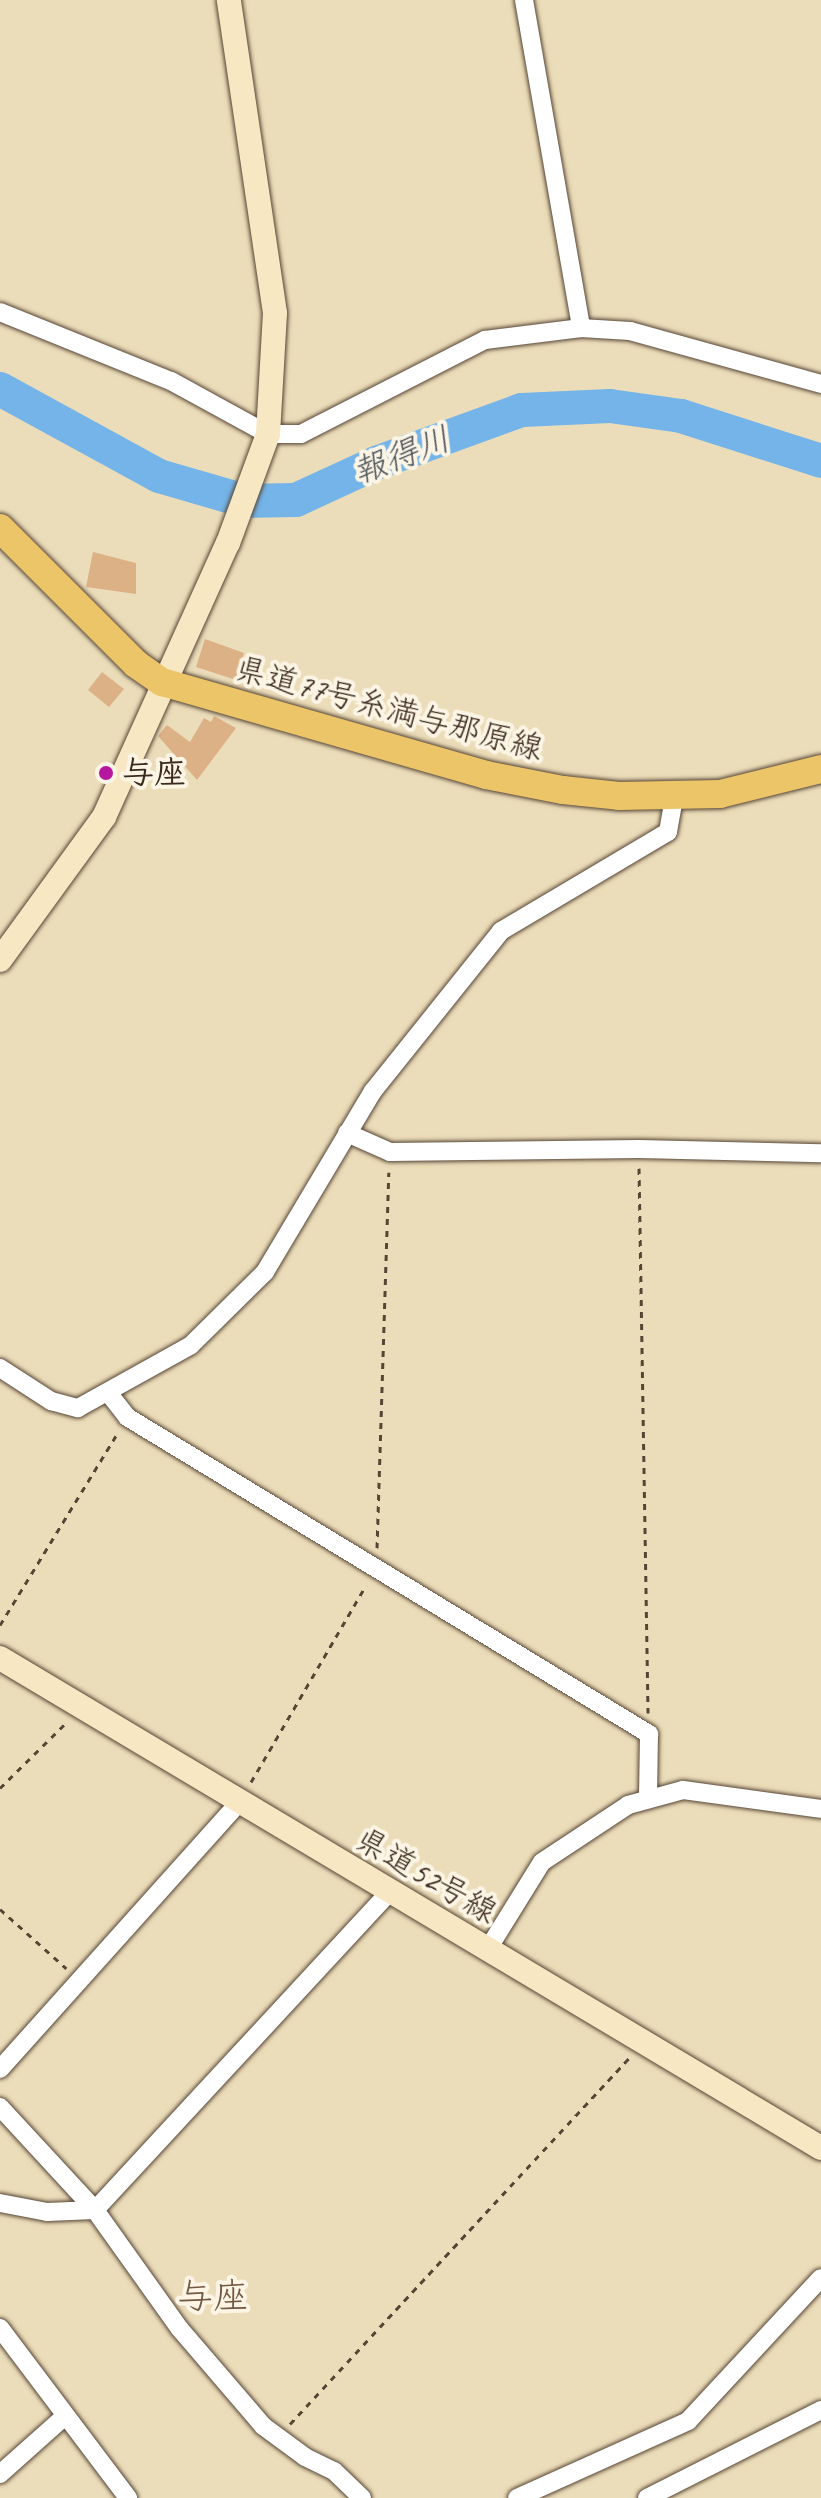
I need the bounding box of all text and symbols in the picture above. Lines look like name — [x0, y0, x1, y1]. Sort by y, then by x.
water label: 報得川 — [346, 418, 456, 492]
street label: 県道77号糸満与那原線 — [231, 649, 547, 769]
place label: 与座 — [122, 754, 186, 792]
marker: 与座 — [97, 764, 115, 782]
street label: 県道52号線 — [349, 1820, 503, 1932]
district label: 与座 — [177, 2275, 249, 2319]

